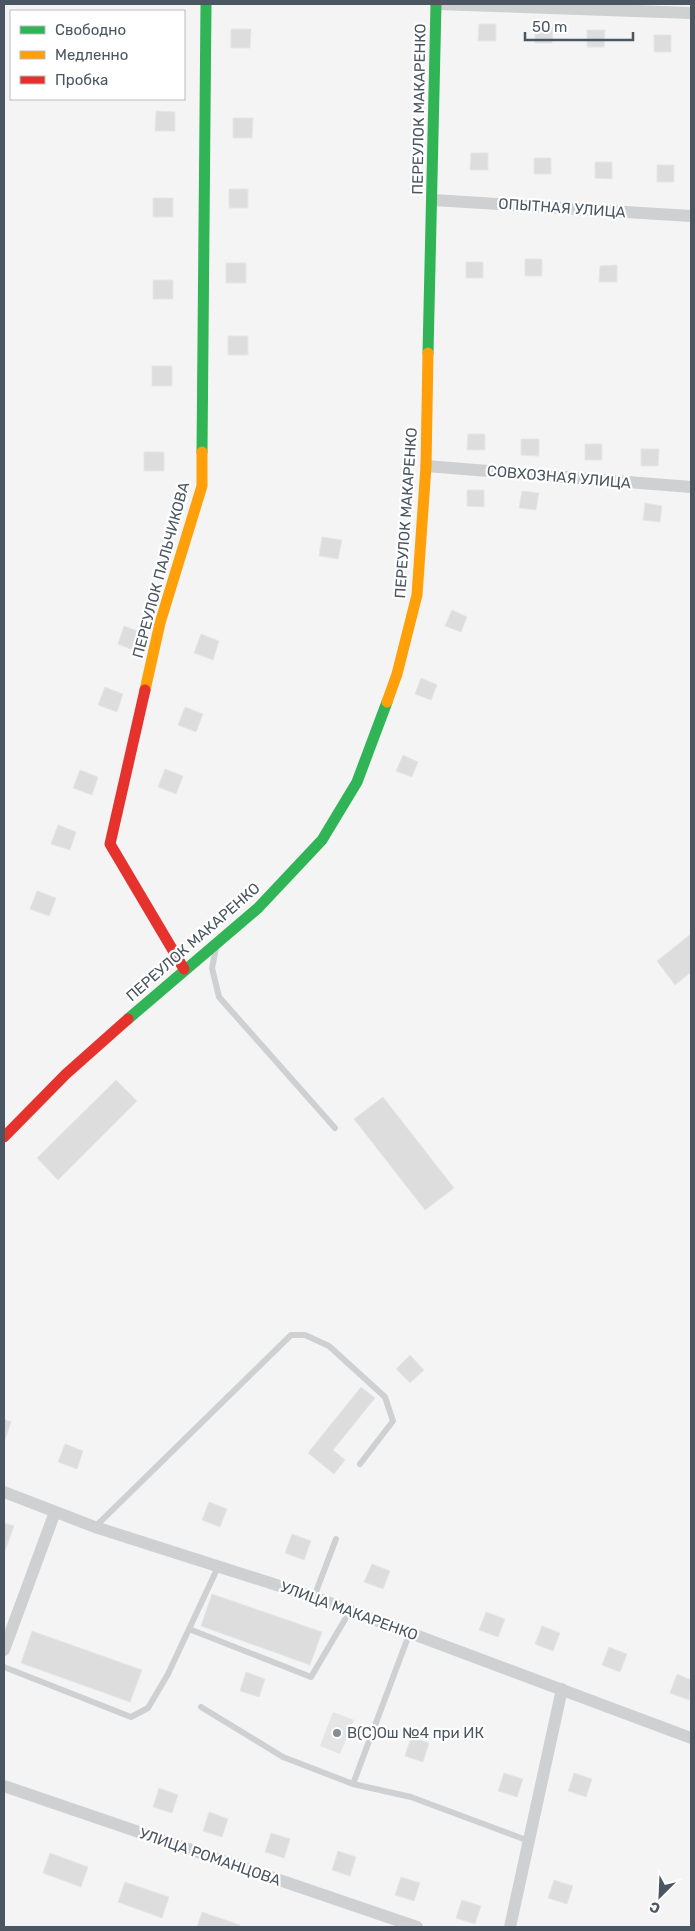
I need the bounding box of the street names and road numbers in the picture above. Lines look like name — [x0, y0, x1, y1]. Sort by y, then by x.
street label: ПЕРЕУЛОК МАКАРЕНКО — [409, 23, 429, 195]
street label: ОПЫТНАЯ УЛИЦА — [498, 195, 626, 221]
street label: ПЕРЕУЛОК МАКАРЕНКО — [391, 427, 421, 599]
street label: СОВХОЗНАЯ УЛИЦА — [486, 462, 632, 492]
street label: ПЕРЕУЛОК ПАЛЬЧИКОВА — [129, 480, 193, 660]
street label: ПЕРЕУЛОК МАКАРЕНКО — [123, 879, 263, 1005]
street label: УЛИЦА МАКАРЕНКО — [278, 1578, 420, 1644]
street label: УЛИЦА РОМАНЦОВА — [137, 1824, 283, 1890]

